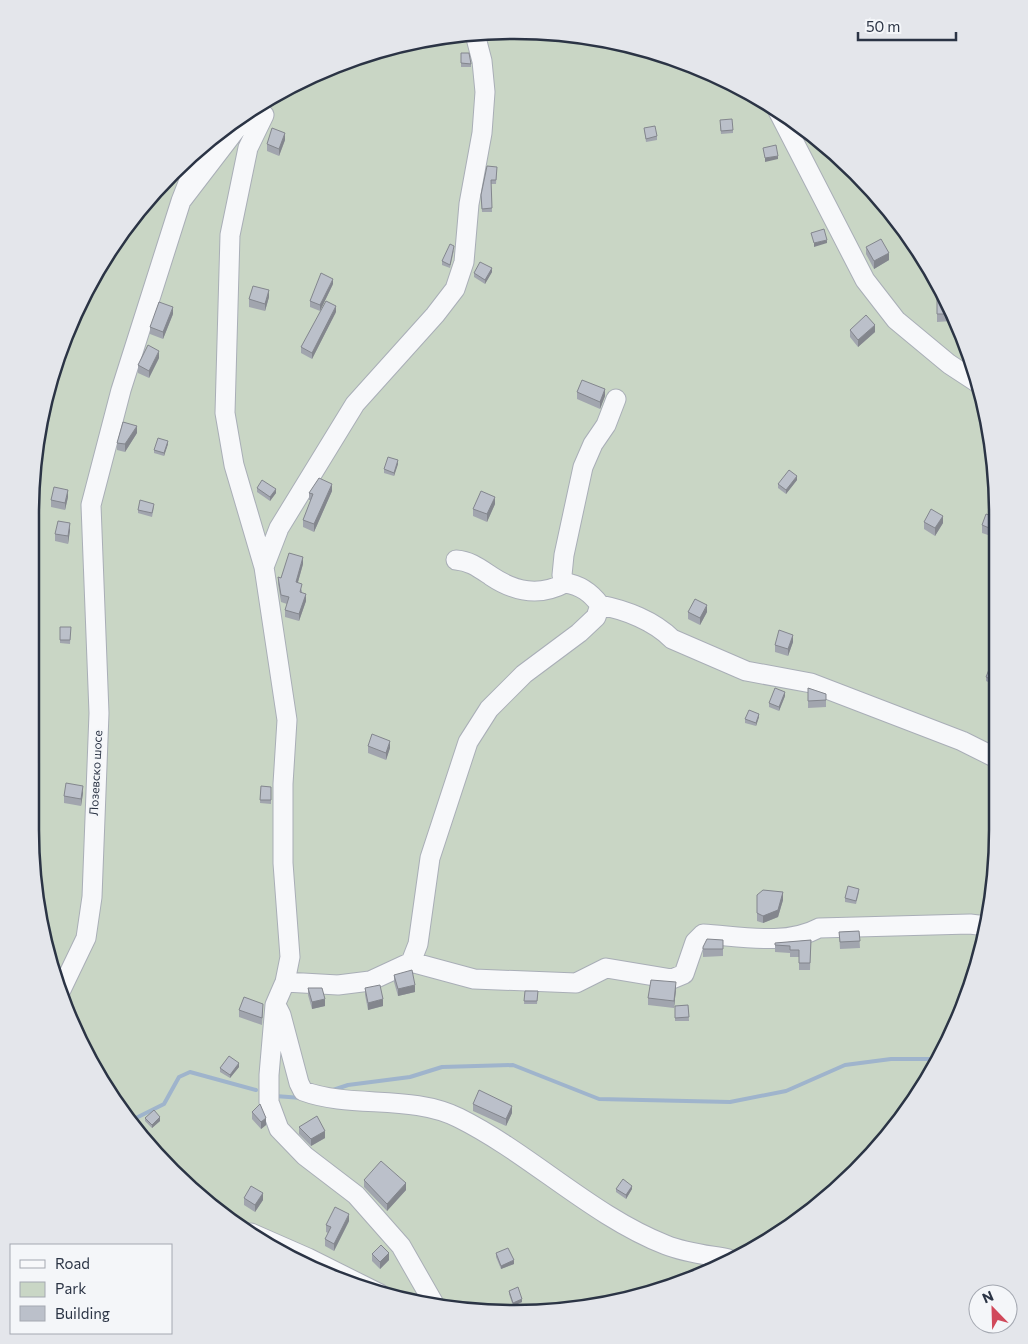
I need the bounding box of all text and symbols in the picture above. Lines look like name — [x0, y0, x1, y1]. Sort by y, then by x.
scale bar — [858, 10, 956, 42]
text: 50 m — [866, 17, 900, 35]
street label: Лозевско шосе — [86, 730, 104, 816]
legend — [10, 1244, 172, 1334]
text: Road — [55, 1254, 90, 1272]
text: Park — [55, 1279, 86, 1297]
north arrow — [968, 1284, 1018, 1334]
text: N — [980, 1287, 996, 1306]
text: Building — [55, 1304, 110, 1322]

